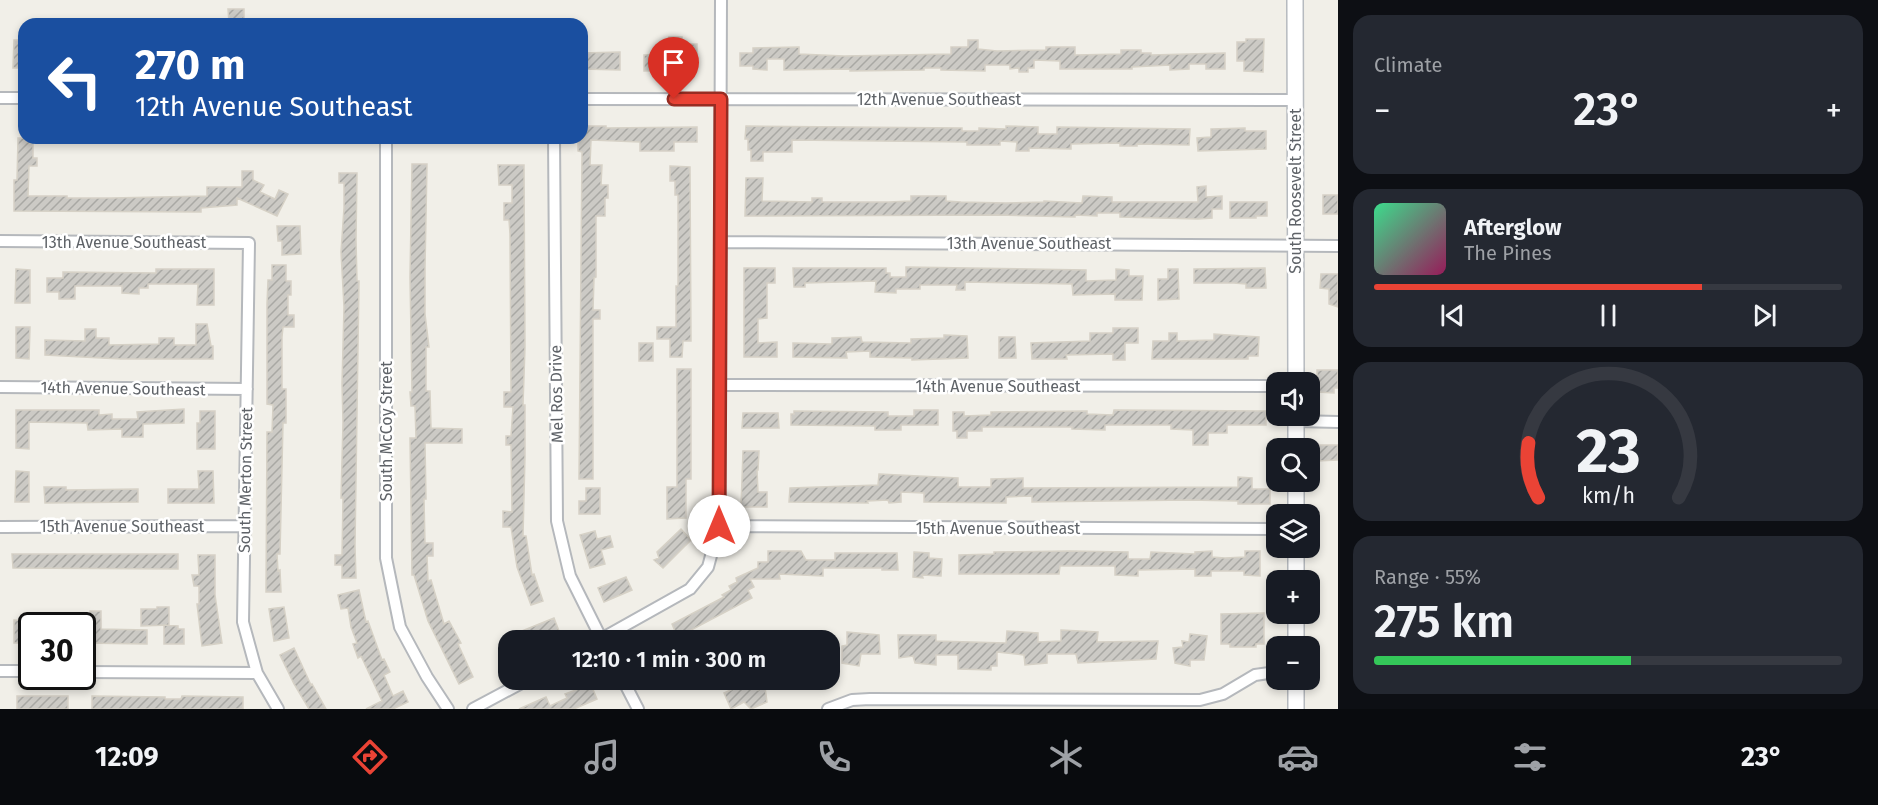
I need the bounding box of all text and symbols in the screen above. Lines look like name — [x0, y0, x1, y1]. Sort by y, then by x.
pin — [648, 37, 699, 99]
text: 270 m — [135, 40, 246, 90]
icon: left — [36, 42, 114, 120]
icon: arrive — [657, 46, 690, 79]
text: Climate — [1374, 53, 1442, 77]
text: 23° — [1573, 83, 1643, 137]
street label: 12th Avenue Southeast — [857, 90, 1021, 109]
text: 12th Avenue Southeast — [135, 91, 413, 123]
text: − — [1374, 91, 1391, 131]
text: + — [1826, 91, 1842, 131]
street label: South Roosevelt Street — [1286, 108, 1305, 274]
text: Afterglow — [1464, 214, 1561, 241]
street label: 13th Avenue Southeast — [42, 233, 206, 252]
street label: 13th Avenue Southeast — [947, 234, 1111, 253]
text: The Pines — [1464, 241, 1551, 265]
icon: previous — [1436, 299, 1469, 332]
icon: pause — [1592, 299, 1625, 332]
icon: next — [1748, 299, 1781, 332]
street label: Mel Ros Drive — [546, 345, 567, 443]
street label: South McCoy Street — [377, 361, 396, 501]
map controls — [1266, 372, 1320, 690]
button: sound — [1266, 372, 1320, 426]
street label: 14th Avenue Southeast — [915, 377, 1081, 396]
street label: 14th Avenue Southeast — [40, 378, 206, 399]
street label: South Merton Street — [235, 407, 256, 553]
text: 23 — [1576, 414, 1640, 489]
button: search — [1266, 438, 1320, 492]
text: km/h — [1581, 484, 1635, 510]
position arrow — [687, 494, 751, 558]
button: layers — [1266, 504, 1320, 558]
street label: 15th Avenue Southeast — [40, 517, 204, 536]
street label: 15th Avenue Southeast — [916, 519, 1080, 538]
text: Range · 55% — [1374, 565, 1481, 589]
button: + — [1266, 570, 1320, 624]
text: 275 km — [1374, 595, 1514, 649]
speed limit sign: 30 — [18, 612, 96, 690]
button: − — [1266, 636, 1320, 690]
text: 12:10 · 1 min · 300 m — [572, 646, 766, 673]
icon: directions — [349, 736, 391, 778]
icon: music — [581, 736, 623, 778]
icon: phone — [813, 736, 855, 778]
icon: climate — [1045, 736, 1087, 778]
icon: car — [1277, 736, 1319, 778]
icon: filters — [1509, 736, 1551, 778]
text: 12:09 — [95, 741, 159, 773]
text: 23° — [1741, 741, 1783, 773]

